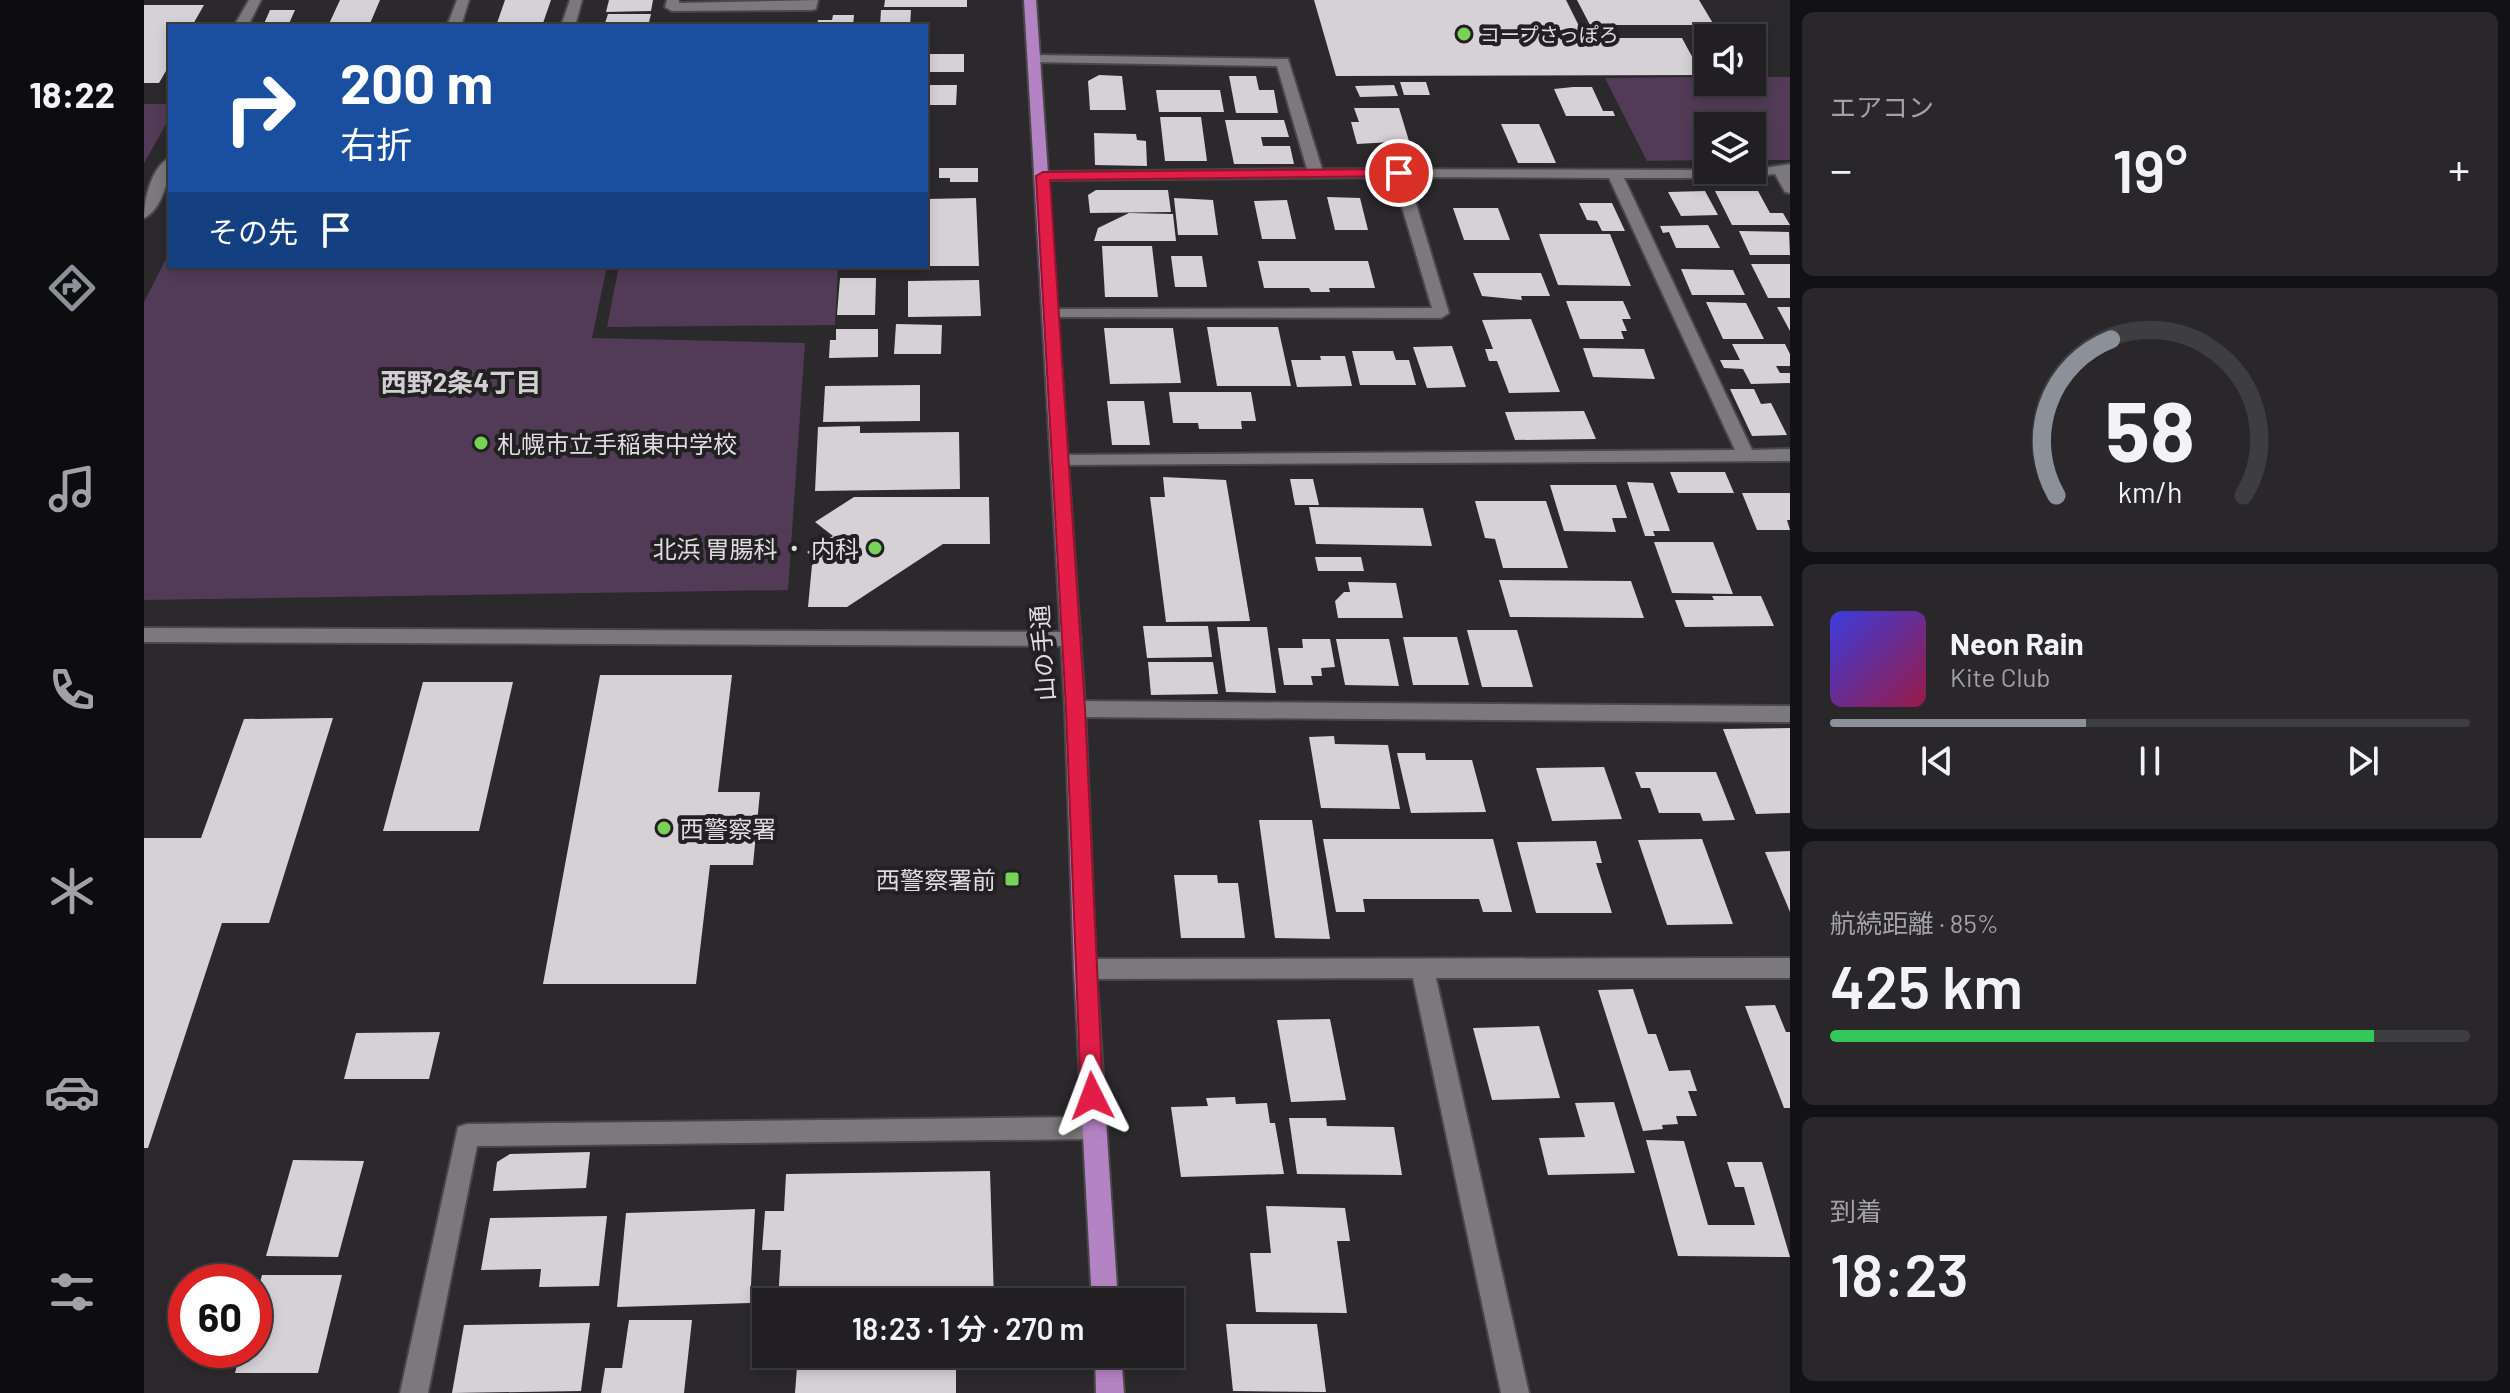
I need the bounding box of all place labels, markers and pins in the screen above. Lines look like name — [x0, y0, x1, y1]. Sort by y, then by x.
place label: コープさっぽろ — [1480, 22, 1619, 46]
marker: コープさっぽろ — [1455, 25, 1473, 43]
pin — [1365, 139, 1433, 207]
place label: 札幌市立手稲東中学校 — [497, 429, 737, 458]
marker: 札幌市立手稲東中学校 — [472, 434, 490, 452]
place label: 北浜 胃腸科 ・ 内科 — [653, 534, 859, 563]
marker: 北浜 胃腸科 ・ 内科 — [866, 539, 884, 557]
place label: 西警察署 — [680, 814, 776, 843]
marker: 西警察署 — [655, 819, 673, 837]
place label: 西警察署前 — [876, 865, 996, 894]
marker: 西警察署前 — [1003, 870, 1021, 888]

